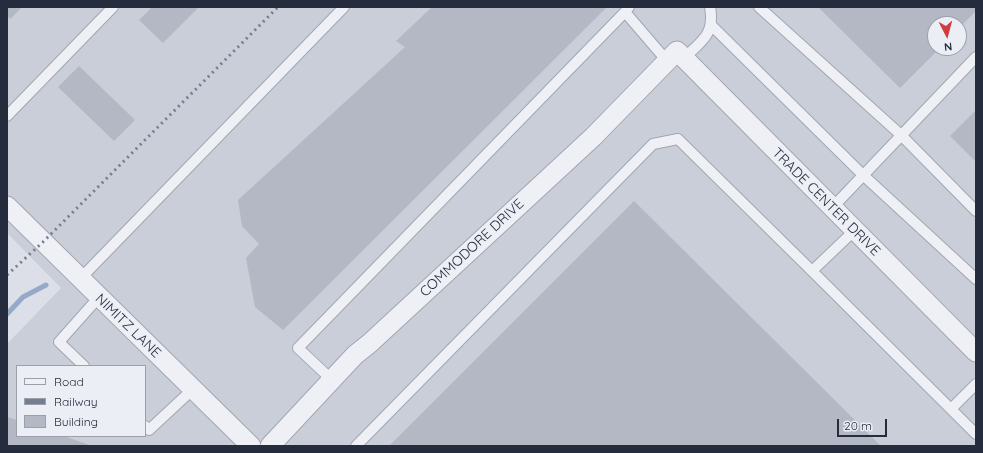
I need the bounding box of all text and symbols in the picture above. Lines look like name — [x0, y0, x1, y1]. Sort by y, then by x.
north arrow — [927, 16, 967, 56]
text: N — [943, 40, 953, 54]
street label: TRADE CENTER DRIVE — [768, 144, 884, 260]
street label: COMMODORE DRIVE — [417, 196, 527, 300]
street label: NIMITZ LANE — [92, 291, 164, 361]
legend — [16, 365, 146, 437]
text: Road — [54, 374, 84, 389]
text: Railway — [54, 394, 98, 409]
scale bar — [839, 411, 889, 437]
text: Building — [54, 414, 98, 429]
text: 20 m — [844, 418, 872, 433]

